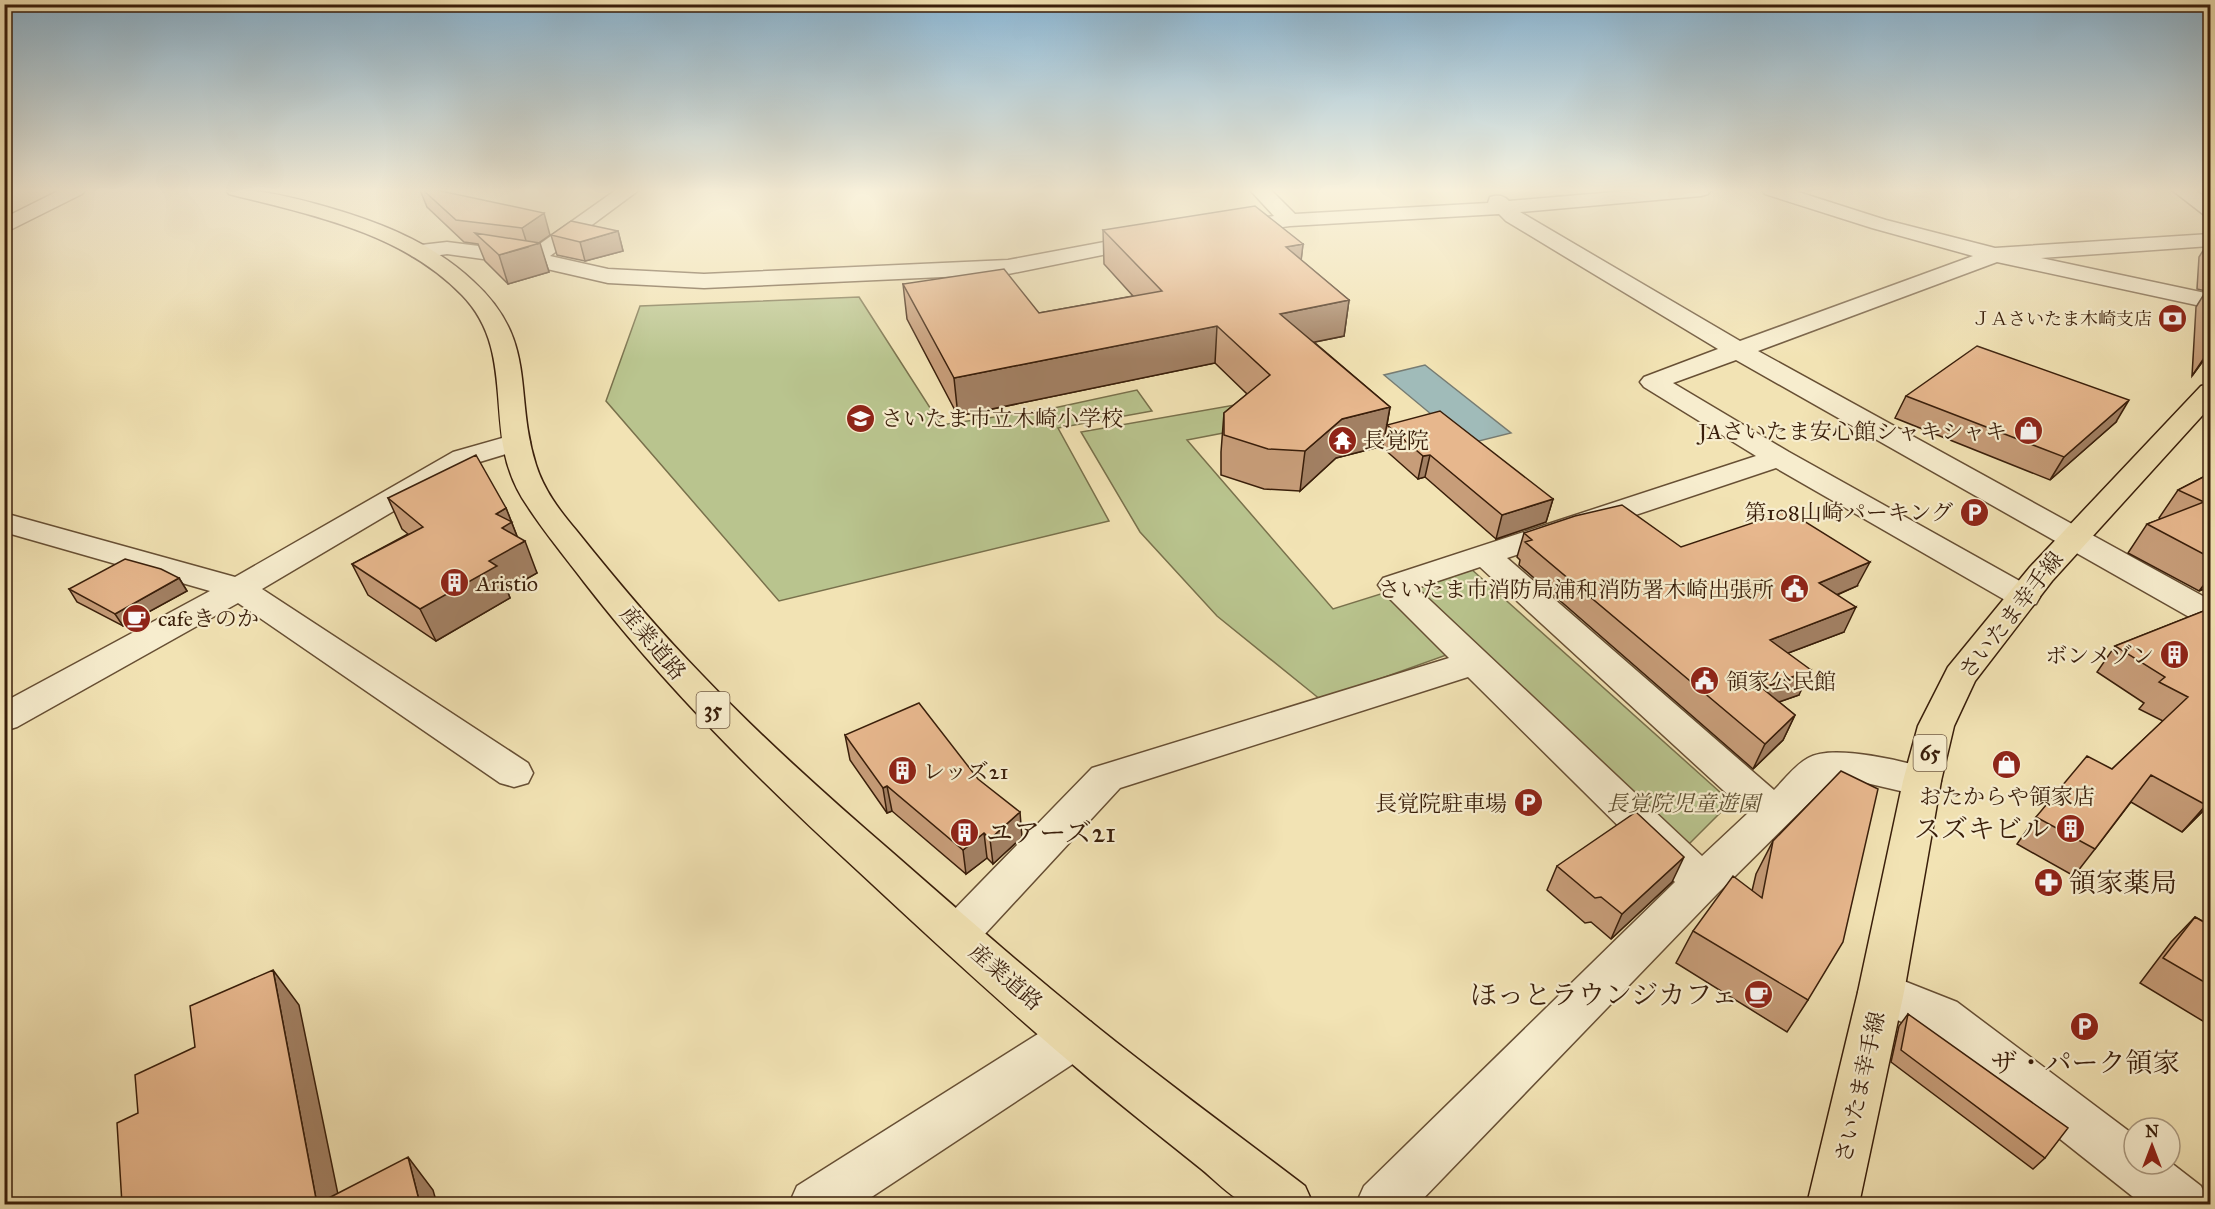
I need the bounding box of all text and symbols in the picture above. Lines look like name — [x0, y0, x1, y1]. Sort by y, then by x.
bank icon: ＪＡさいたま木崎支店 — [2157, 303, 2189, 335]
place label: ＪＡさいたま木崎支店 — [1972, 308, 2152, 330]
school or university icon: さいたま市立木崎小学校 — [844, 402, 876, 434]
place label: さいたま市立木崎小学校 — [881, 405, 1123, 432]
shop icon: JAさいたま安心館シャキシャキ — [2012, 415, 2044, 447]
place label: JAさいたま安心館シャキシャキ — [1697, 418, 2007, 445]
temple icon: 長覚院 — [1326, 424, 1358, 456]
place label: 長覚院 — [1363, 427, 1429, 454]
parking icon: 第108山崎パーキング — [1958, 496, 1990, 528]
place label: 第108山崎パーキング — [1745, 499, 1953, 526]
street label: さいたま幸手線 — [1953, 546, 2069, 684]
building icon: Aristio — [439, 567, 471, 599]
place label: Aristio — [475, 570, 538, 597]
public building icon: さいたま市消防局浦和消防署木崎出張所 — [1779, 573, 1811, 605]
place label: さいたま市消防局浦和消防署木崎出張所 — [1378, 576, 1774, 603]
street label: 産業道路 — [614, 601, 692, 685]
cafe icon: cafeきのか — [121, 602, 153, 634]
place label: cafeきのか — [158, 605, 259, 632]
building icon: ボンメゾン — [2159, 639, 2191, 671]
place label: ボンメゾン — [2045, 642, 2154, 669]
public building icon: 領家公民館 — [1689, 665, 1721, 697]
place label: 領家公民館 — [1726, 668, 1836, 695]
road number: 35 — [696, 692, 730, 728]
road number: 65 — [1914, 735, 1946, 771]
shop icon: おたからや領家店 — [1991, 748, 2023, 780]
building icon: レッズ21 — [886, 755, 918, 787]
place label: レッズ21 — [923, 758, 1008, 785]
place label: おたからや領家店 — [1919, 783, 2095, 810]
parking icon: 長覚院駐車場 — [1512, 787, 1544, 819]
place label: 長覚院駐車場 — [1375, 790, 1507, 817]
park label: 長覚院児童遊園 — [1606, 790, 1763, 817]
place label: スズキビル — [1914, 812, 2049, 845]
building icon: スズキビル — [2054, 812, 2086, 844]
building icon: ユアーズ21 — [949, 816, 981, 848]
place label: ユアーズ21 — [986, 816, 1116, 849]
pharmacy icon: 領家薬局 — [2032, 866, 2064, 898]
place label: 領家薬局 — [2069, 866, 2177, 899]
street label: 産業道路 — [964, 938, 1048, 1016]
place label: ほっとラウンジカフェ — [1470, 978, 1738, 1011]
cafe icon: ほっとラウンジカフェ — [1743, 978, 1775, 1010]
street label: さいたま幸手線 — [1830, 1009, 1890, 1165]
parking icon: ザ・パーク領家 — [2069, 1011, 2101, 1043]
place label: ザ・パーク領家 — [1991, 1046, 2180, 1079]
north arrow — [2122, 1116, 2182, 1176]
text: N — [2145, 1122, 2159, 1141]

